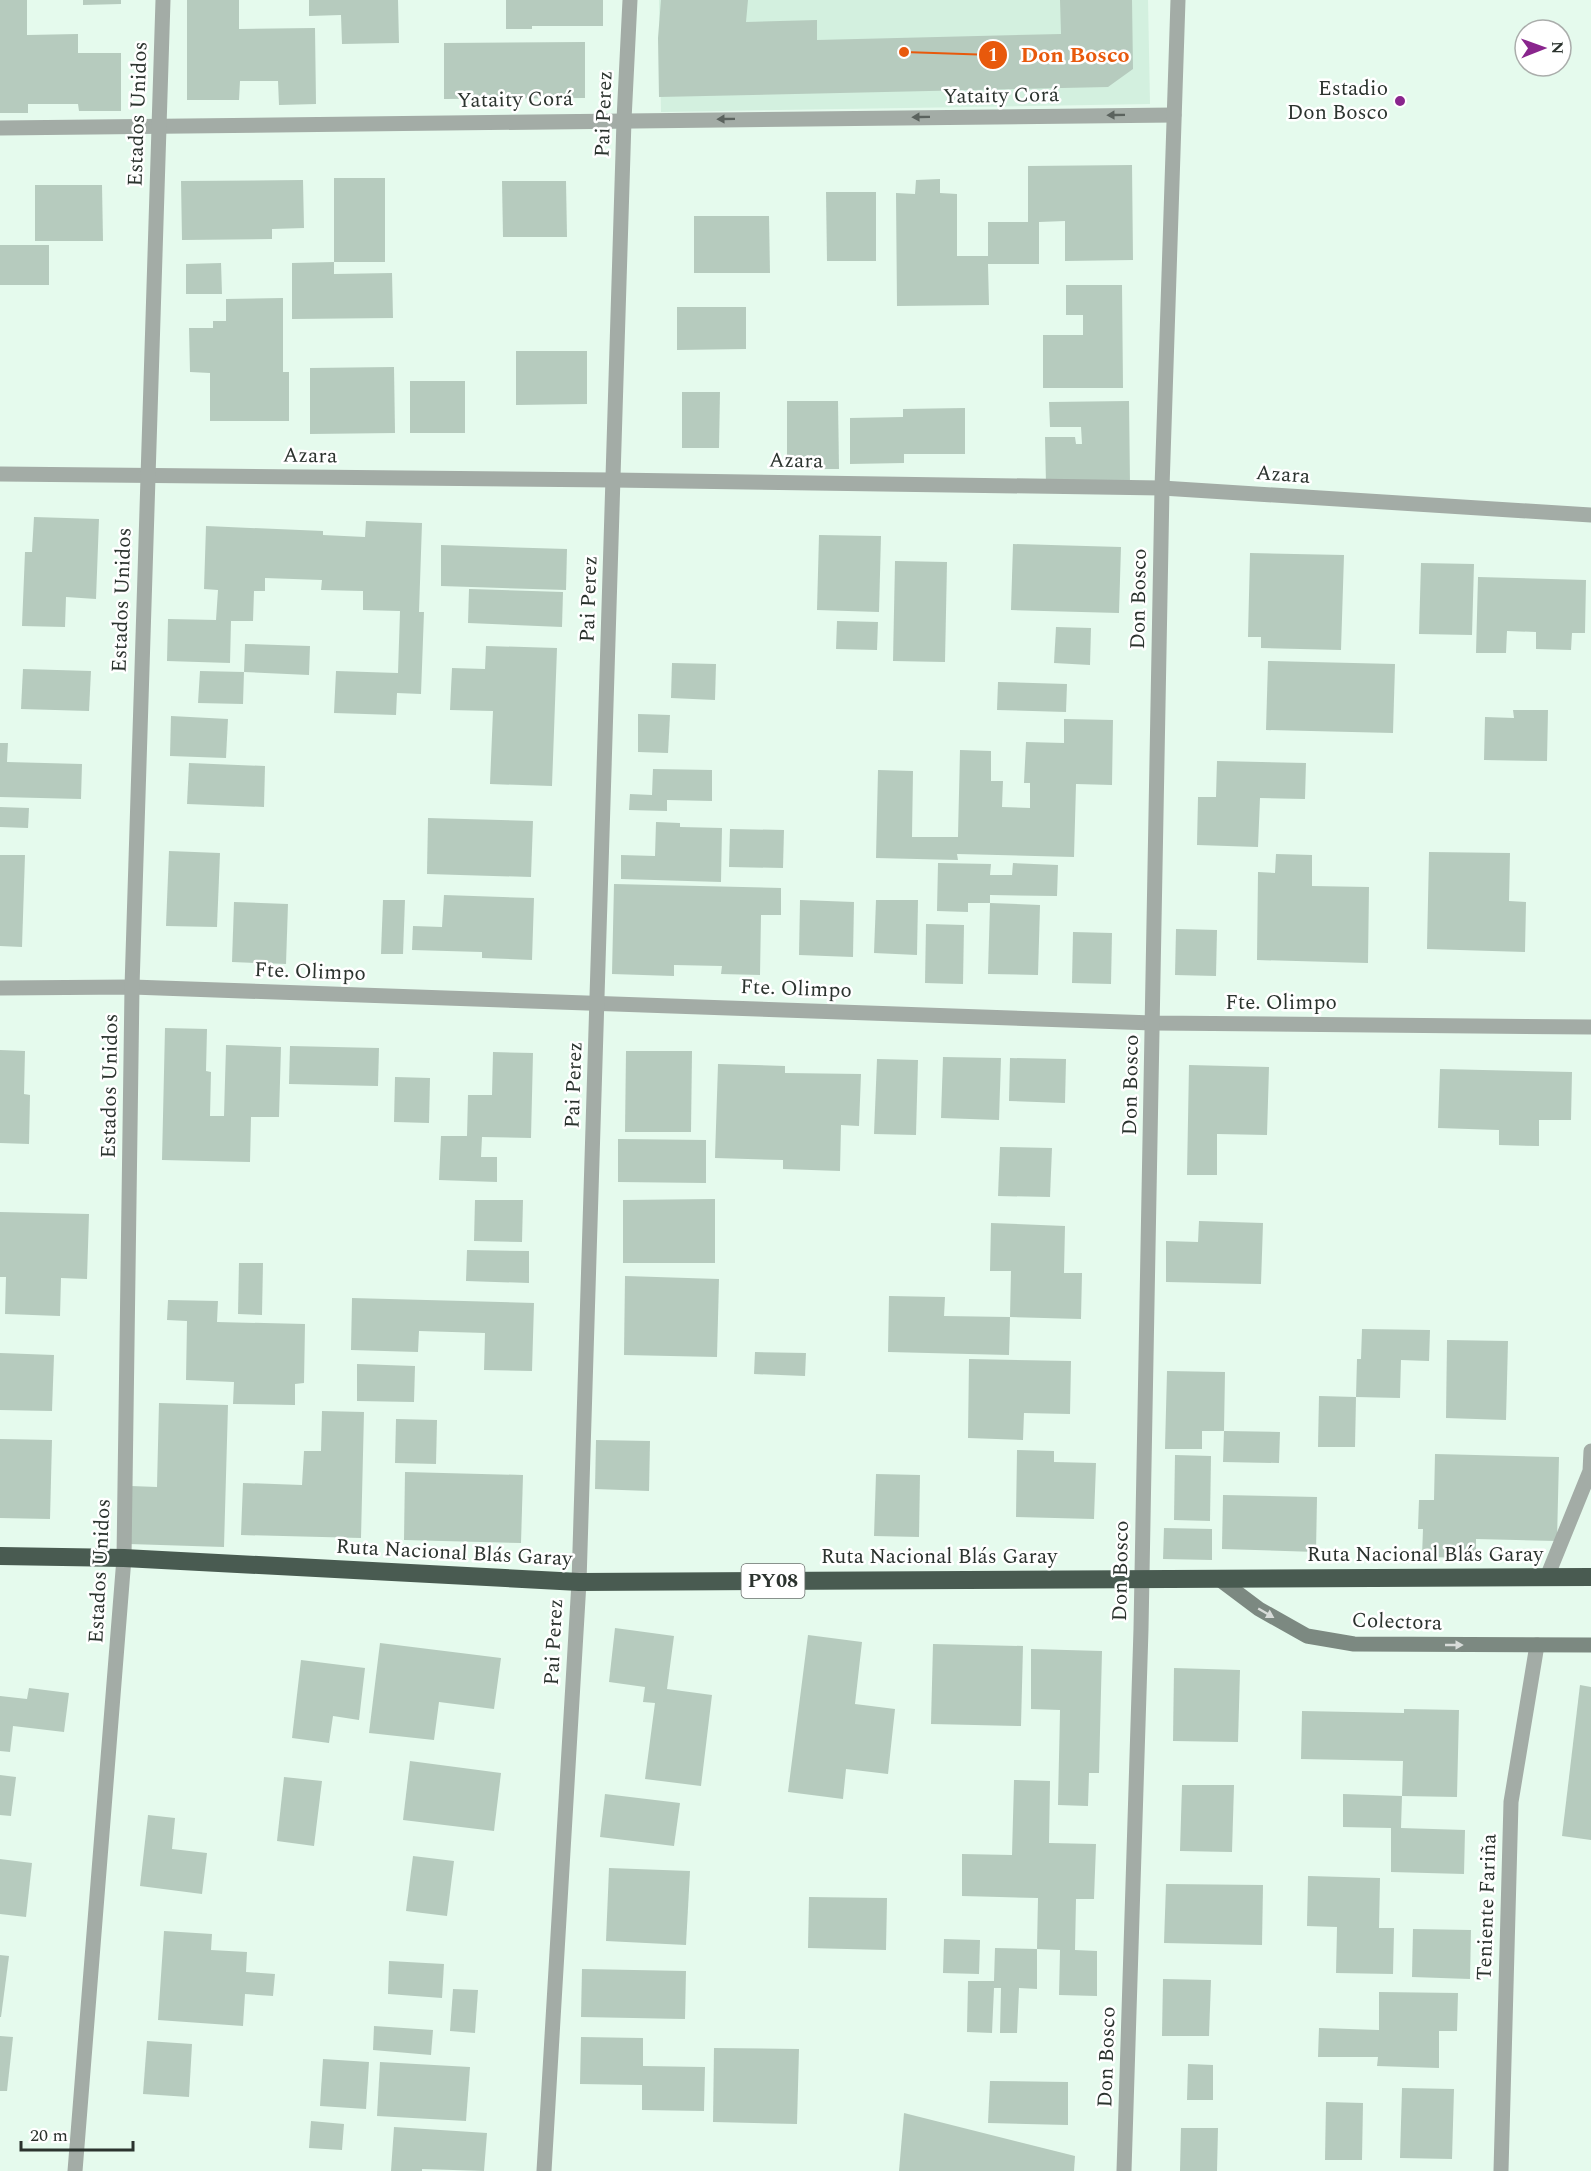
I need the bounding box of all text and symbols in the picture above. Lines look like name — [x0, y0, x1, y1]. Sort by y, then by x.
north arrow — [1513, 18, 1573, 78]
callout: Don Bosco — [978, 35, 1141, 75]
text: Don Bosco — [1021, 39, 1130, 72]
street label: Estados Unidos — [119, 41, 157, 187]
text: N — [1545, 41, 1569, 54]
text: 1 — [988, 42, 998, 69]
street label: Pai Perez — [586, 70, 622, 158]
place label: Estadio Don Bosco — [1287, 73, 1388, 129]
street label: Yataity Corá — [943, 79, 1060, 113]
street label: Yataity Corá — [457, 83, 574, 117]
marker: Estadio Don Bosco — [1393, 94, 1407, 108]
one-way arrow — [1106, 111, 1125, 120]
one-way arrow — [911, 112, 930, 122]
one-way arrow — [716, 114, 735, 124]
street label: Azara — [282, 440, 338, 472]
street label: Azara — [768, 445, 824, 477]
street label: Azara — [1255, 457, 1312, 493]
street label: Estados Unidos — [103, 527, 141, 673]
street label: Don Bosco — [1122, 548, 1156, 650]
street label: Pai Perez — [571, 555, 607, 643]
street label: Fte. Olimpo — [254, 954, 366, 990]
street label: Fte. Olimpo — [740, 971, 852, 1007]
street label: Fte. Olimpo — [1225, 987, 1337, 1019]
street label: Estados Unidos — [93, 1013, 127, 1159]
street label: Don Bosco — [1114, 1034, 1148, 1136]
street label: Pai Perez — [556, 1041, 592, 1129]
street label: Estados Unidos — [80, 1498, 120, 1644]
street label: Don Bosco — [1104, 1520, 1138, 1622]
street label: Ruta Nacional Blás Garay — [335, 1531, 574, 1575]
street label: Ruta Nacional Blás Garay — [1307, 1539, 1544, 1571]
street label: Ruta Nacional Blás Garay — [821, 1541, 1058, 1573]
road number: PY08 — [742, 1564, 804, 1598]
street label: Pai Perez — [536, 1598, 572, 1686]
street label: Colectora — [1351, 1604, 1444, 1640]
one-way arrow — [1258, 1608, 1275, 1618]
one-way arrow — [1445, 1640, 1464, 1650]
street label: Teniente Fariña — [1468, 1832, 1506, 1981]
street label: Don Bosco — [1089, 2006, 1125, 2108]
scale bar — [21, 2114, 134, 2152]
text: 20 m — [30, 2122, 68, 2149]

